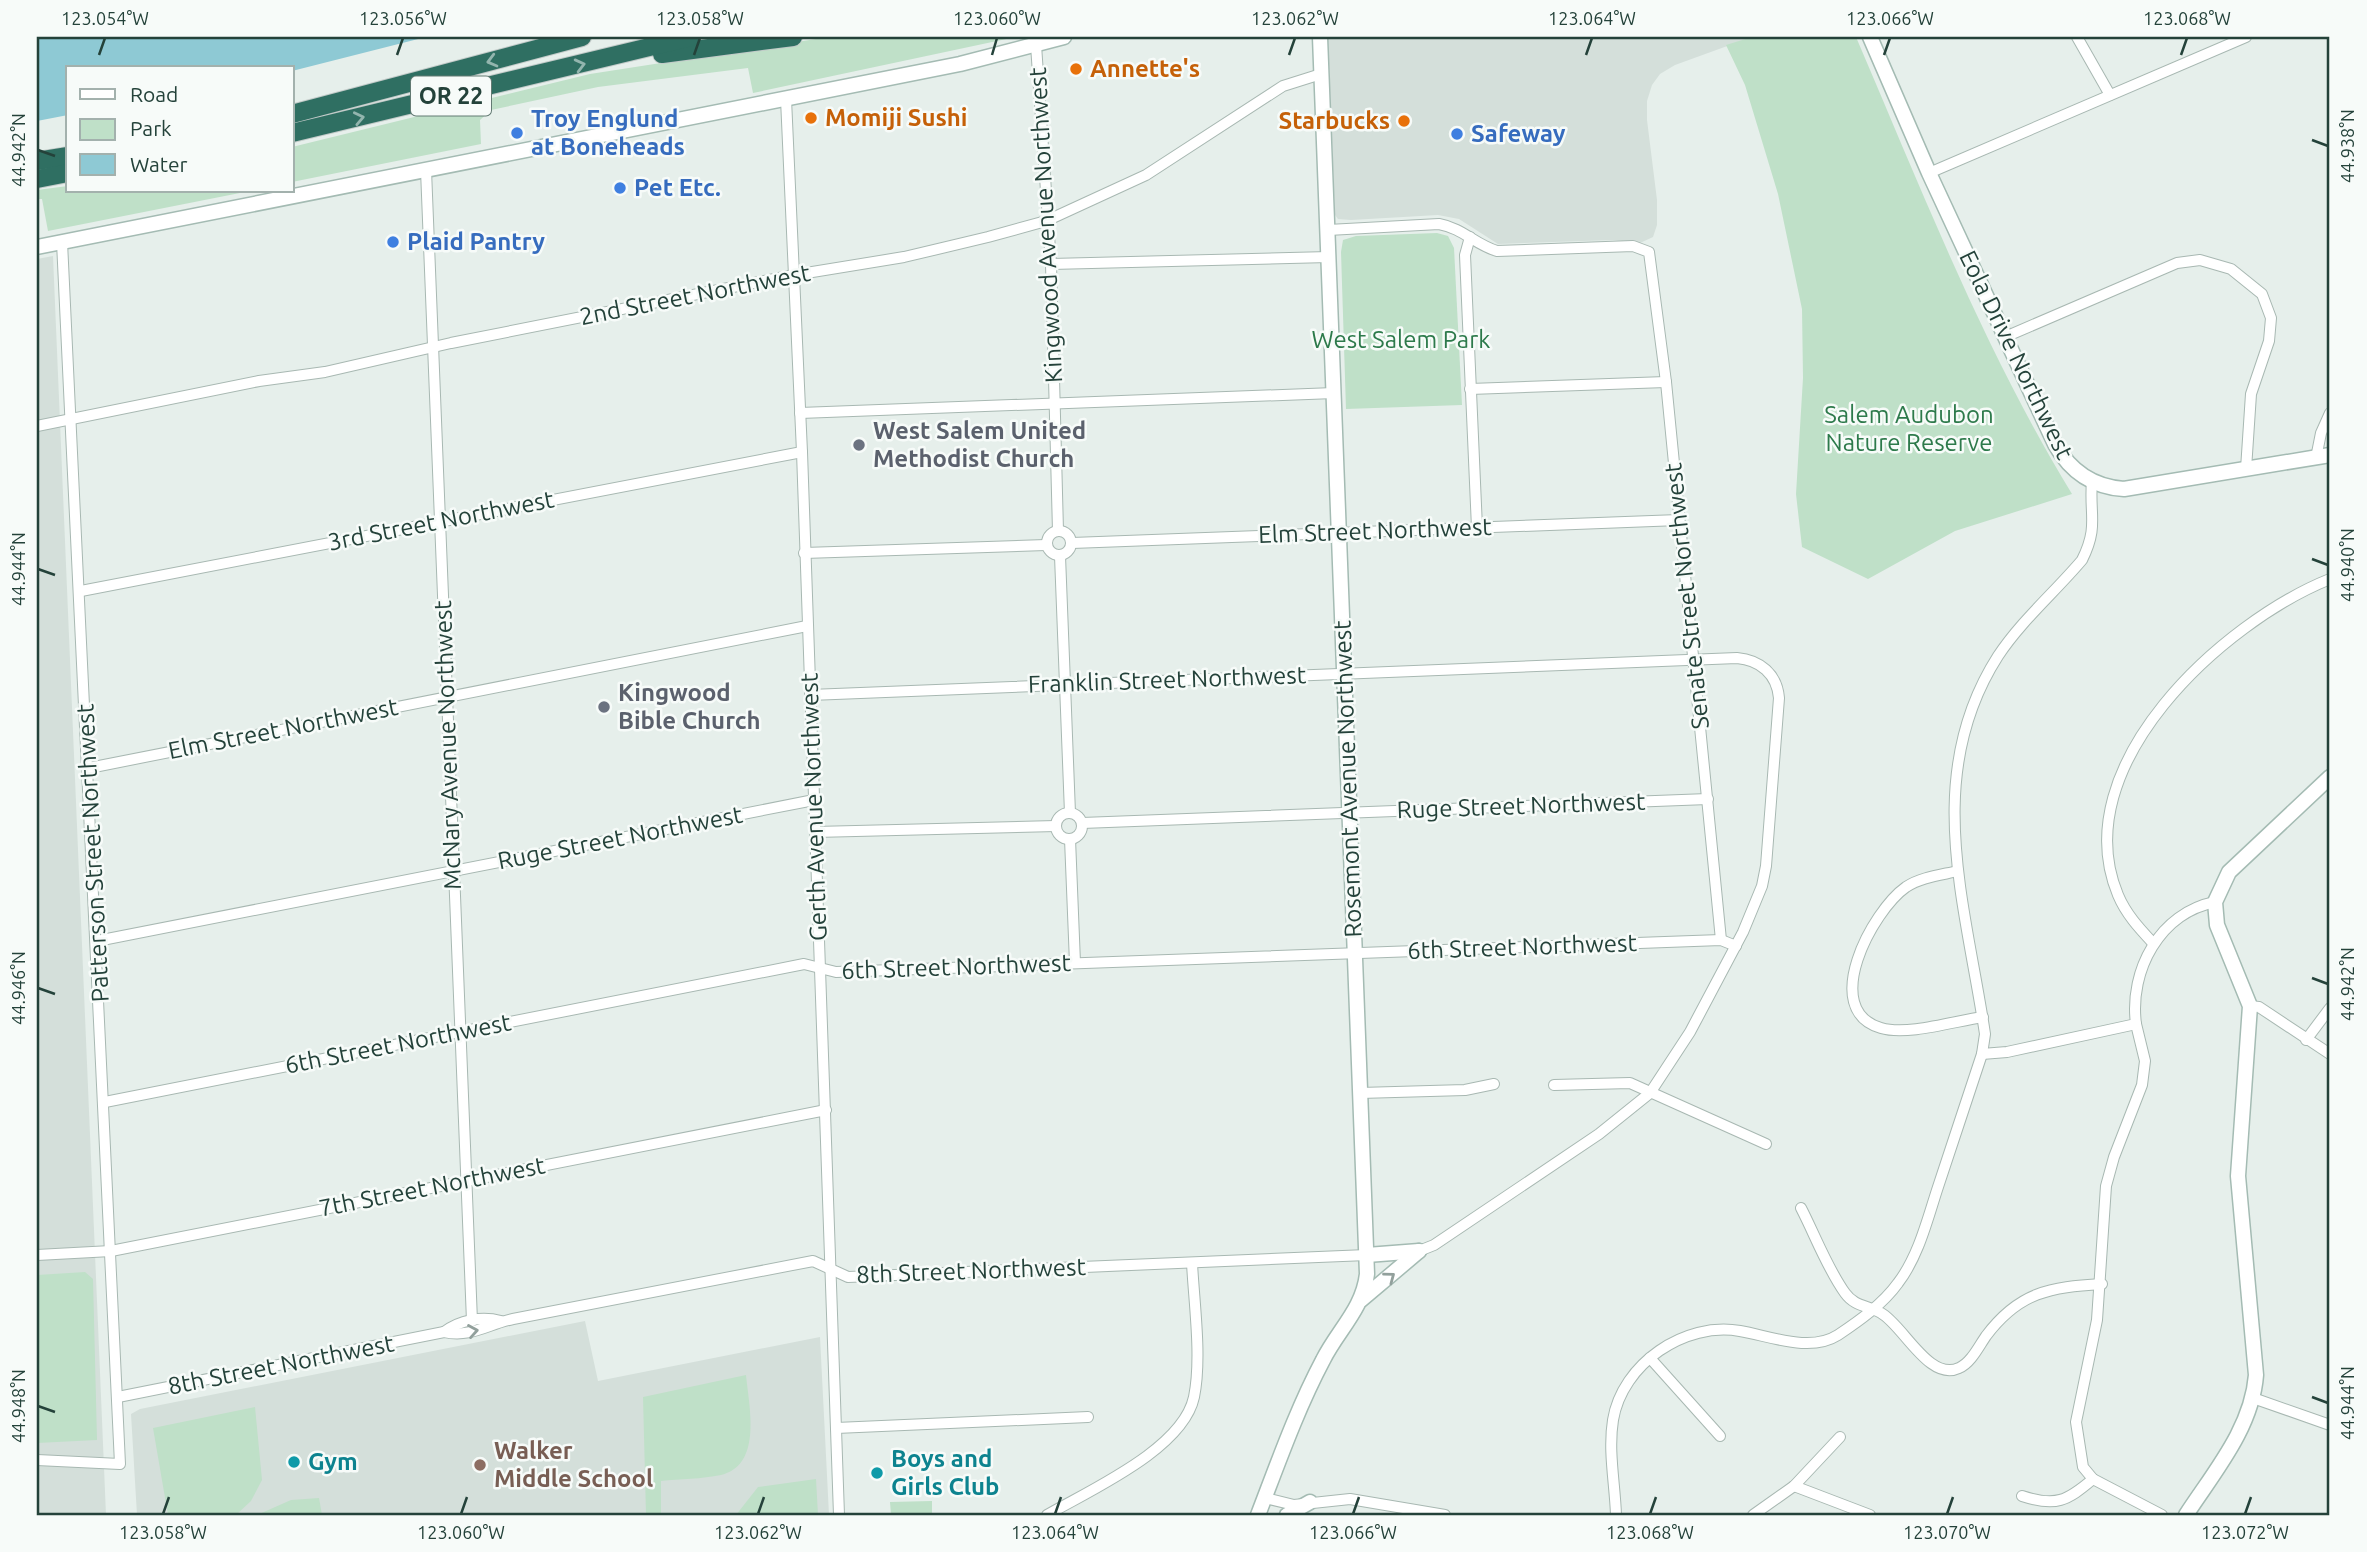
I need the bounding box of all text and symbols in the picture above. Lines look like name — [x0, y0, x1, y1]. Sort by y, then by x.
text: 123.054°W — [61, 8, 149, 28]
text: 123.056°W — [359, 8, 447, 28]
text: 123.058°W — [656, 8, 744, 28]
text: 123.060°W — [953, 8, 1041, 28]
text: 123.062°W — [1251, 8, 1339, 28]
text: 123.064°W — [1548, 8, 1636, 28]
text: 123.066°W — [1846, 8, 1934, 28]
text: 123.068°W — [2143, 8, 2231, 28]
one-way arrow — [486, 53, 498, 67]
place label: Annette's — [1090, 55, 1200, 82]
one-way arrow — [574, 59, 586, 73]
marker: Annette's — [1068, 61, 1084, 77]
legend — [66, 66, 294, 192]
street label: Kingwood Avenue Northwest — [1024, 66, 1067, 384]
road number: OR 22 — [411, 76, 491, 116]
text: Road — [130, 82, 178, 106]
place label: Momiji Sushi — [825, 104, 968, 131]
place label: Troy Englund at Boneheads — [531, 105, 685, 160]
place label: Starbucks — [1279, 107, 1390, 134]
text: 44.938°N — [2337, 109, 2357, 183]
marker: Momiji Sushi — [803, 110, 819, 126]
one-way arrow — [353, 112, 365, 127]
text: 44.942°N — [8, 113, 28, 187]
marker: Starbucks — [1396, 113, 1412, 129]
text: Park — [130, 116, 172, 140]
place label: Safeway — [1471, 120, 1566, 147]
marker: Troy Englund at Boneheads — [509, 125, 525, 141]
marker: Safeway — [1449, 126, 1465, 142]
text: Water — [130, 152, 188, 176]
place label: Pet Etc. — [634, 174, 721, 201]
marker: Pet Etc. — [612, 180, 628, 196]
place label: Plaid Pantry — [407, 228, 545, 255]
marker: Plaid Pantry — [385, 234, 401, 250]
street label: Eola Drive Northwest — [1954, 246, 2079, 464]
street label: 2nd Street Northwest — [577, 259, 813, 330]
park label: West Salem Park — [1312, 326, 1490, 353]
park label: Salem Audubon Nature Reserve — [1824, 401, 1994, 456]
place label: West Salem United Methodist Church — [873, 417, 1086, 472]
marker: West Salem United Methodist Church — [851, 437, 867, 453]
street label: Senate Street Northwest — [1659, 461, 1714, 731]
street label: 3rd Street Northwest — [326, 485, 557, 556]
street label: Elm Street Northwest — [1258, 513, 1493, 548]
text: 44.940°N — [2337, 528, 2357, 602]
text: 44.944°N — [8, 532, 28, 606]
street label: McNary Avenue Northwest — [429, 599, 466, 890]
street label: Rosemont Avenue Northwest — [1328, 619, 1367, 938]
street label: Franklin Street Northwest — [1027, 661, 1307, 698]
street label: Gerth Avenue Northwest — [795, 672, 832, 942]
place label: Kingwood Bible Church — [618, 679, 761, 734]
street label: Elm Street Northwest — [166, 693, 401, 764]
marker: Kingwood Bible Church — [596, 699, 612, 715]
street label: Patterson Street Northwest — [71, 703, 114, 1003]
street label: Ruge Street Northwest — [1396, 788, 1646, 823]
street label: Ruge Street Northwest — [495, 800, 745, 874]
street label: 6th Street Northwest — [1407, 929, 1638, 964]
text: 44.942°N — [2337, 947, 2357, 1021]
street label: 6th Street Northwest — [841, 949, 1072, 984]
text: 44.946°N — [8, 951, 28, 1025]
street label: 6th Street Northwest — [283, 1008, 514, 1079]
street label: 7th Street Northwest — [317, 1151, 548, 1222]
street label: 8th Street Northwest — [856, 1253, 1087, 1288]
one-way arrow — [1383, 1272, 1395, 1285]
one-way arrow — [467, 1324, 479, 1339]
street label: 8th Street Northwest — [166, 1329, 397, 1400]
text: 44.944°N — [2337, 1366, 2357, 1440]
text: 44.948°N — [8, 1369, 28, 1443]
place label: Walker Middle School — [494, 1437, 653, 1492]
place label: Boys and Girls Club — [891, 1445, 999, 1500]
place label: Gym — [308, 1448, 358, 1475]
marker: Gym — [286, 1454, 302, 1470]
marker: Walker Middle School — [472, 1457, 488, 1473]
marker: Boys and Girls Club — [869, 1465, 885, 1481]
text: 123.058°W — [119, 1522, 207, 1542]
text: 123.060°W — [417, 1522, 505, 1542]
text: 123.062°W — [714, 1522, 802, 1542]
text: 123.064°W — [1011, 1522, 1099, 1542]
text: 123.066°W — [1309, 1522, 1397, 1542]
text: 123.068°W — [1606, 1522, 1694, 1542]
text: 123.070°W — [1903, 1522, 1991, 1542]
text: 123.072°W — [2201, 1522, 2289, 1542]

